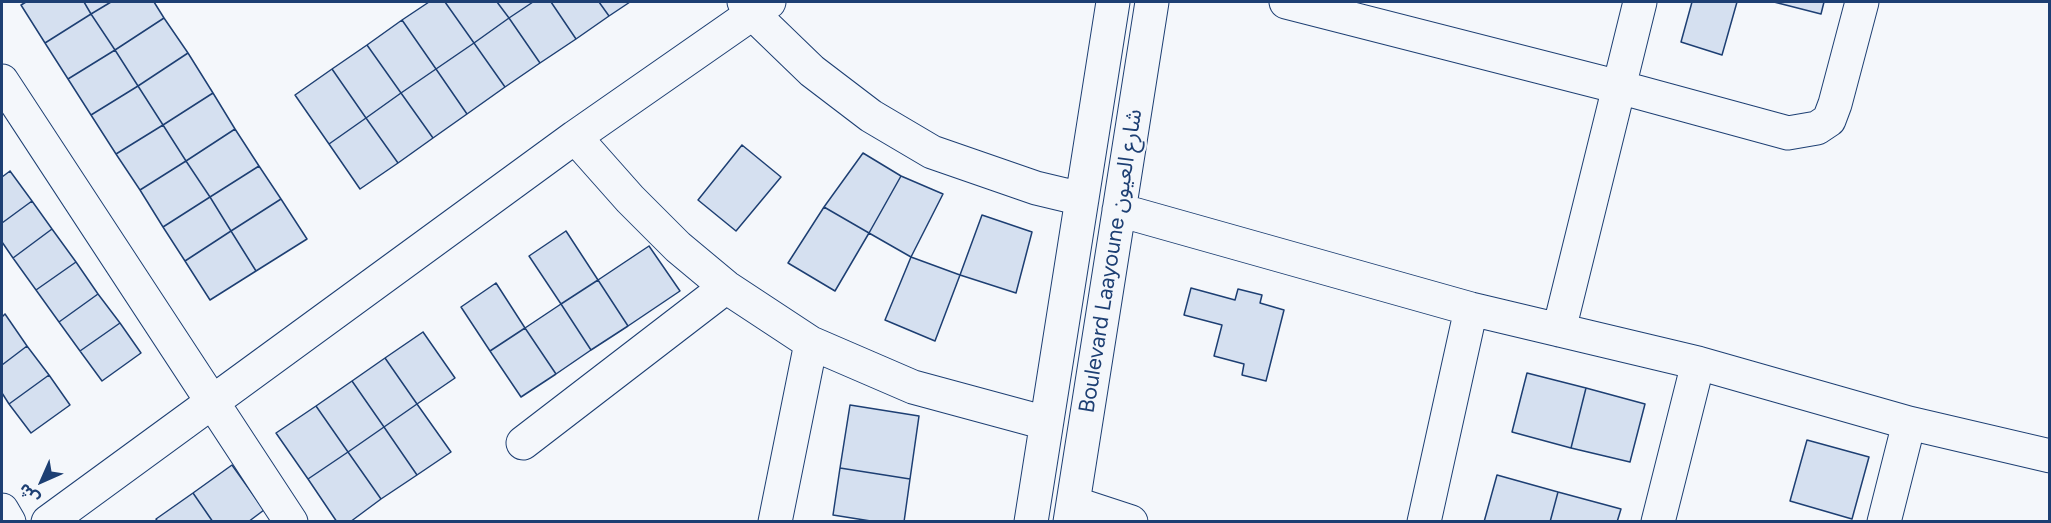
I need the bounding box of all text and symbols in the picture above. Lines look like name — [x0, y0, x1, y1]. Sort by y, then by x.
street label: Boulevard Laayoune شارع العيون — [1074, 107, 1148, 415]
north arrow — [12, 451, 72, 511]
text: ش — [14, 480, 43, 509]

